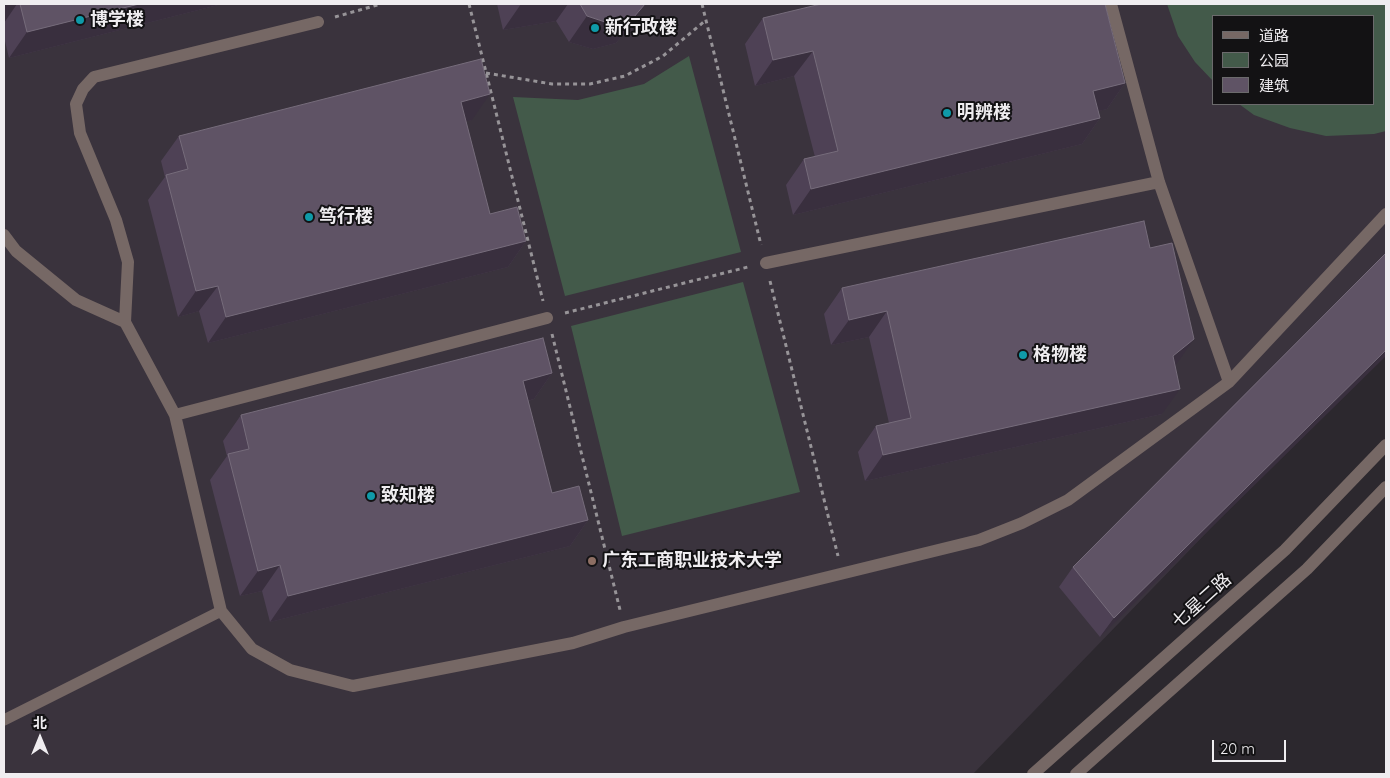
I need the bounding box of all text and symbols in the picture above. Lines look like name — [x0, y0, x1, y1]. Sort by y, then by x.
place label: 博学楼 — [90, 9, 144, 31]
marker: 博学楼 — [74, 14, 86, 26]
legend — [1212, 15, 1375, 105]
place label: 新行政楼 — [605, 17, 677, 39]
marker: 新行政楼 — [589, 22, 601, 34]
text: 道路 — [1259, 26, 1289, 45]
text: 公园 — [1259, 51, 1289, 70]
text: 建筑 — [1259, 76, 1289, 95]
place label: 明辨楼 — [957, 102, 1011, 124]
marker: 明辨楼 — [941, 107, 953, 119]
place label: 笃行楼 — [319, 206, 373, 228]
marker: 笃行楼 — [303, 211, 315, 223]
place label: 格物楼 — [1033, 344, 1087, 366]
marker: 格物楼 — [1017, 349, 1029, 361]
place label: 致知楼 — [381, 485, 435, 507]
marker: 致知楼 — [365, 490, 377, 502]
place label: 广东工商职业技术大学 — [602, 550, 782, 572]
marker: 广东工商职业技术大学 — [586, 555, 598, 567]
street label: 七星二路 — [1168, 569, 1236, 633]
north arrow — [15, 713, 65, 763]
text: 北 — [33, 714, 47, 732]
scale bar — [1215, 730, 1289, 762]
text: 20 m — [1220, 739, 1255, 758]

